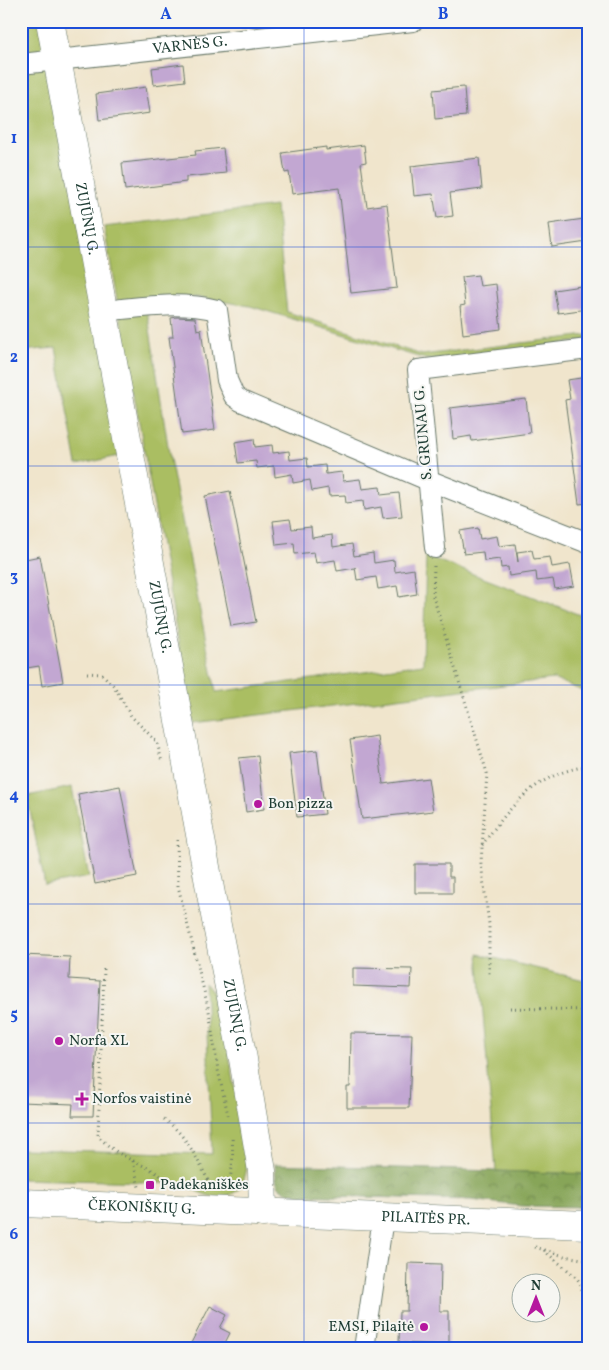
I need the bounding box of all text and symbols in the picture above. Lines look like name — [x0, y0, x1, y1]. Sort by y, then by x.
text: A — [160, 4, 172, 26]
text: B — [438, 4, 449, 26]
street label: VARNĖS G. — [152, 31, 228, 60]
text: 1 — [11, 128, 17, 150]
street label: ZUJŪNŲ G. — [69, 181, 103, 257]
text: 2 — [10, 347, 18, 369]
street label: S. GRUNAU G. — [409, 385, 439, 481]
text: 3 — [10, 566, 18, 588]
street label: ZUJŪNŲ G. — [143, 579, 177, 655]
text: 4 — [9, 785, 19, 807]
place label: Bon pizza — [268, 794, 333, 815]
marker: Bon pizza — [252, 798, 264, 810]
street label: ZUJŪNŲ G. — [217, 977, 252, 1053]
text: 5 — [10, 1004, 18, 1026]
place label: Norfa XL — [69, 1031, 129, 1052]
marker: Norfa XL — [53, 1035, 65, 1047]
place label: Norfos vaistinė — [92, 1089, 192, 1110]
marker: Norfos vaistinė — [76, 1093, 88, 1105]
place label: Padekaniškės — [160, 1175, 249, 1196]
marker: Padekaniškės — [144, 1179, 156, 1191]
street label: ČEKONIŠKIŲ G. — [88, 1195, 196, 1220]
street label: PILAITĖS PR. — [381, 1206, 471, 1231]
text: 6 — [10, 1224, 19, 1246]
north arrow — [512, 1272, 562, 1322]
text: N — [531, 1277, 541, 1296]
place label: EMSI, Pilaitė — [329, 1317, 414, 1338]
marker: EMSI, Pilaitė — [418, 1321, 430, 1333]

